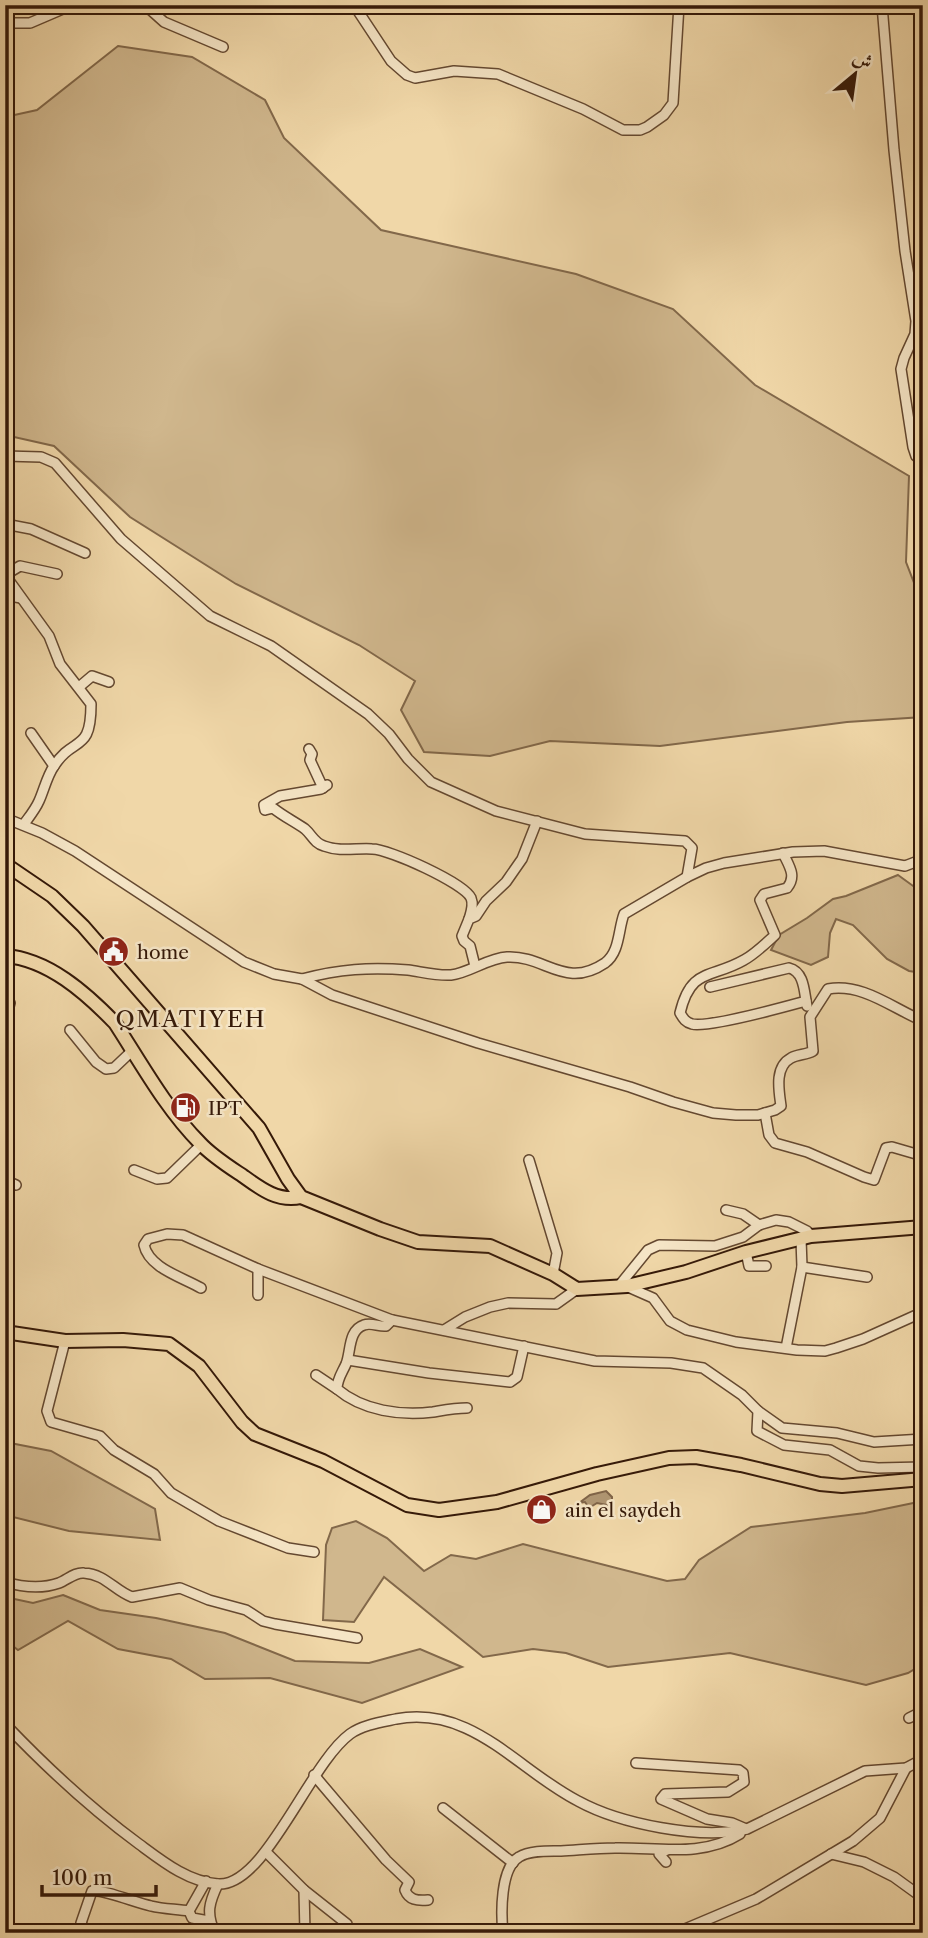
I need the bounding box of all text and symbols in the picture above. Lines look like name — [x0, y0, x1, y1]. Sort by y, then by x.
north arrow — [820, 38, 890, 108]
text: ش — [849, 45, 877, 74]
public building icon: home — [97, 935, 131, 969]
place label: home — [137, 941, 189, 964]
district label: QMATIYEH — [115, 1005, 267, 1033]
fuel station icon: IPT — [168, 1091, 202, 1125]
place label: IPT — [208, 1097, 243, 1120]
shop icon: ain el saydeh — [525, 1493, 559, 1527]
place label: ain el saydeh — [565, 1499, 681, 1522]
scale bar — [42, 1854, 156, 1898]
text: 100 m — [52, 1865, 113, 1890]

